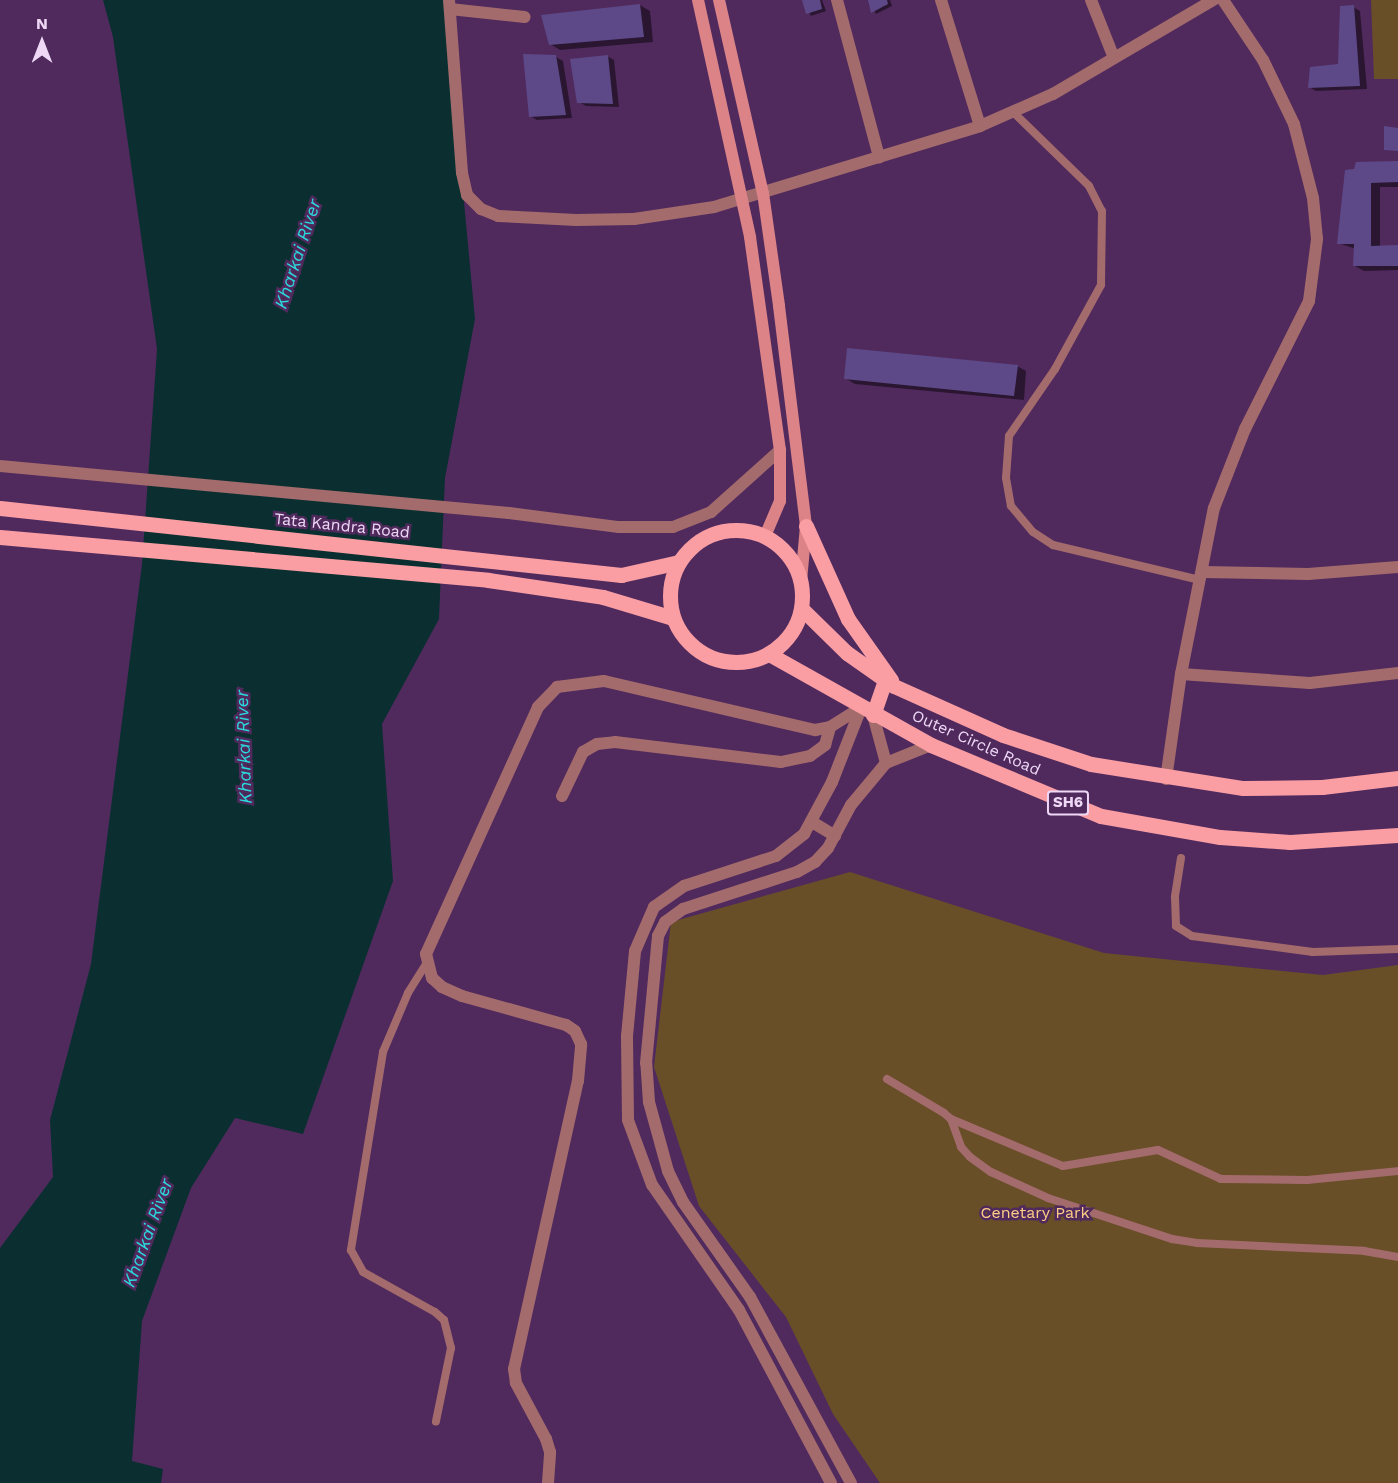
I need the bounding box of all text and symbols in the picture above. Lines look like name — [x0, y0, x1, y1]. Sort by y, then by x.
north arrow — [12, 12, 72, 72]
text: N — [36, 14, 48, 33]
water label: Kharkai River — [270, 196, 326, 312]
street label: Tata Kandra Road — [273, 509, 411, 543]
water label: Kharkai River — [231, 690, 257, 804]
street label: Outer Circle Road — [909, 706, 1043, 780]
road number: SH6 — [1046, 791, 1090, 815]
water label: Kharkai River — [118, 1176, 178, 1290]
park label: Cenetary Park — [980, 1203, 1090, 1223]

